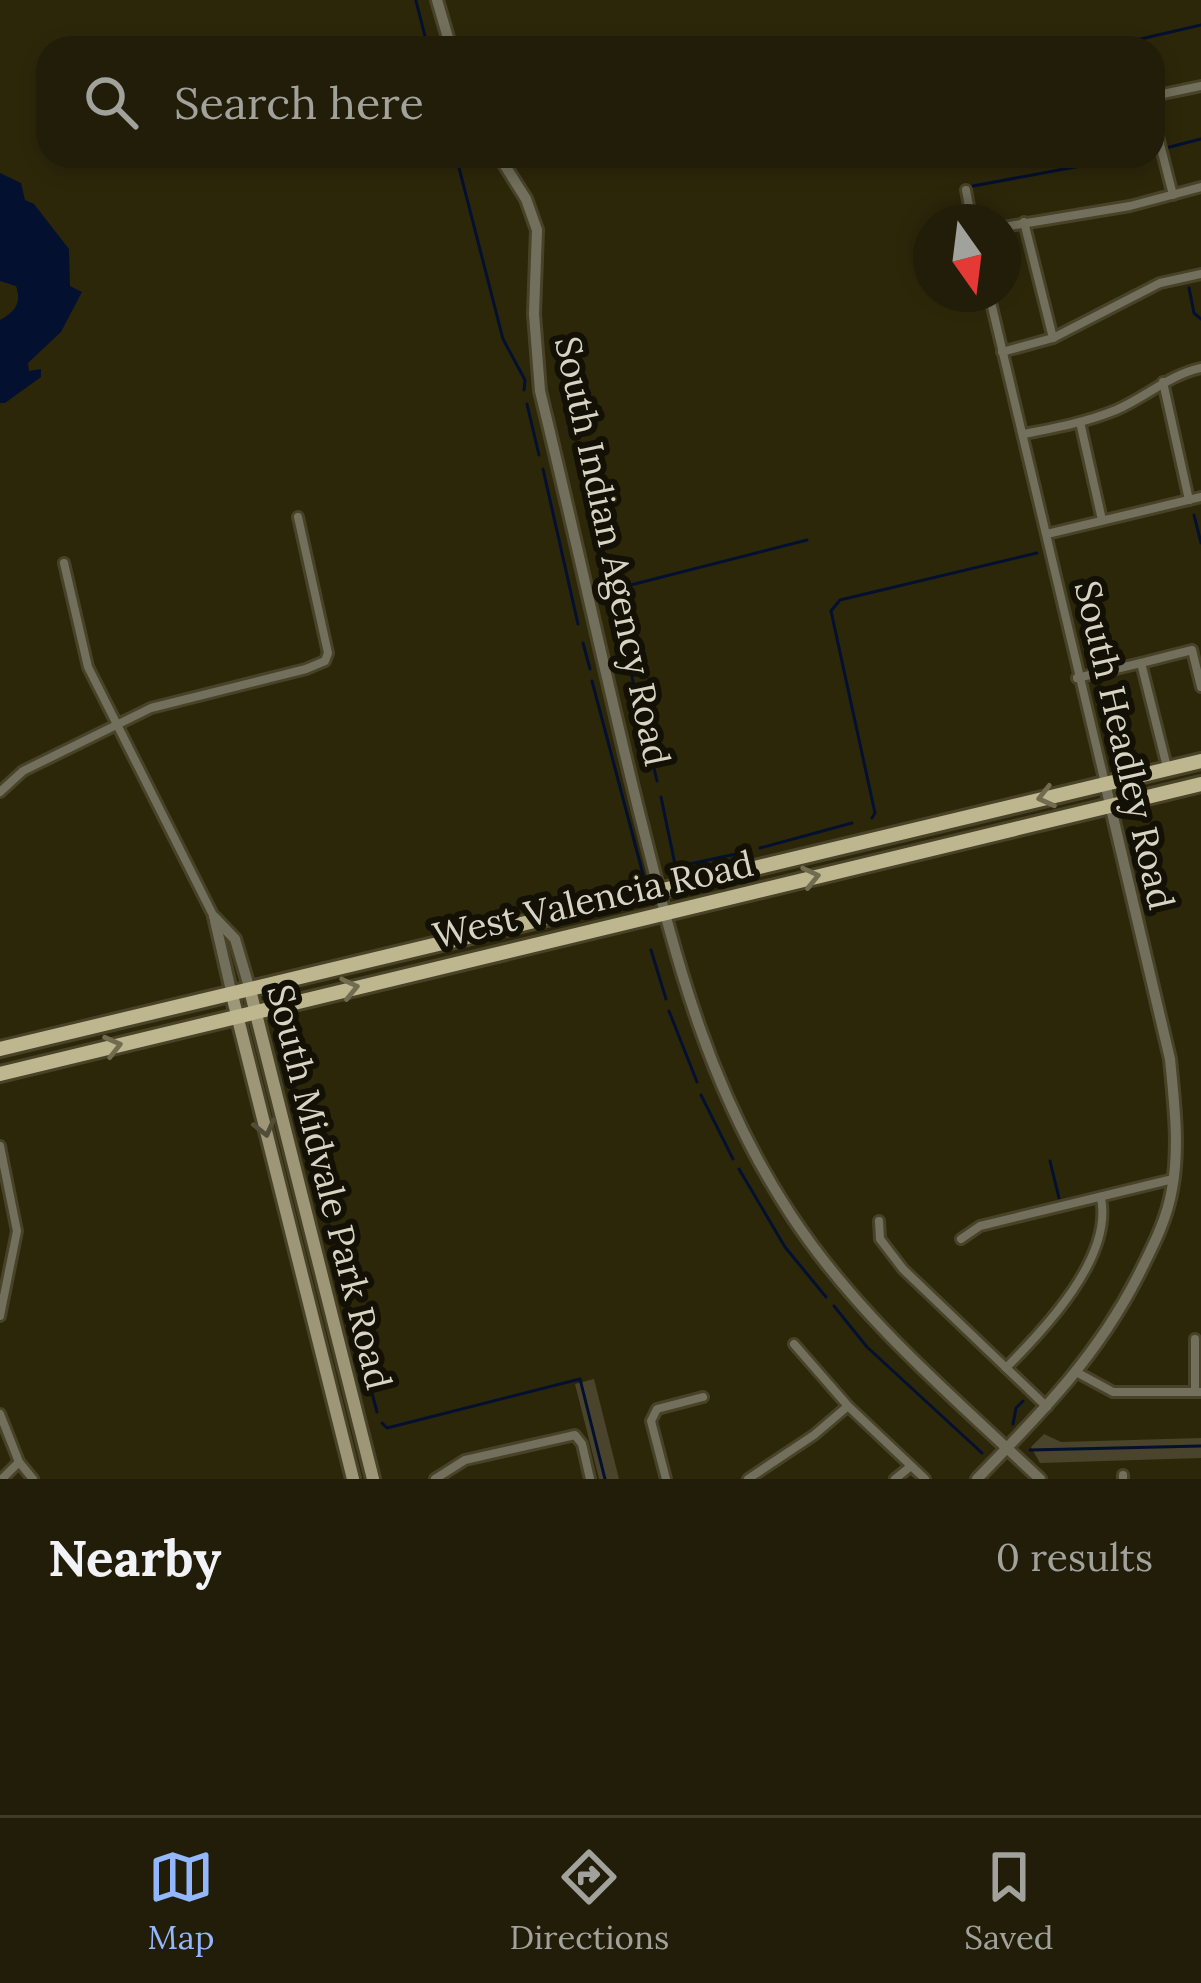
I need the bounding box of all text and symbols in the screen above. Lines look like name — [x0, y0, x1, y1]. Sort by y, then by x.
search box — [36, 36, 1165, 168]
icon: search — [78, 69, 144, 135]
text: Search here — [174, 74, 424, 131]
north arrow — [913, 204, 1021, 312]
street label: South Indian Agency Road — [545, 332, 681, 770]
street label: South Headley Road — [1065, 576, 1185, 914]
one-way arrow — [1037, 783, 1057, 808]
street label: West Valencia Road — [428, 840, 758, 958]
one-way arrow — [801, 866, 821, 891]
one-way arrow — [340, 976, 360, 1001]
street label: South Midvale Park Road — [257, 980, 403, 1394]
one-way arrow — [103, 1035, 123, 1060]
one-way arrow — [251, 1118, 276, 1138]
text: Nearby — [48, 1525, 221, 1590]
text: 0 results — [996, 1532, 1153, 1582]
tab: Map — [147, 1844, 215, 1958]
tab: Directions — [510, 1844, 669, 1958]
tab: Saved — [964, 1844, 1053, 1958]

